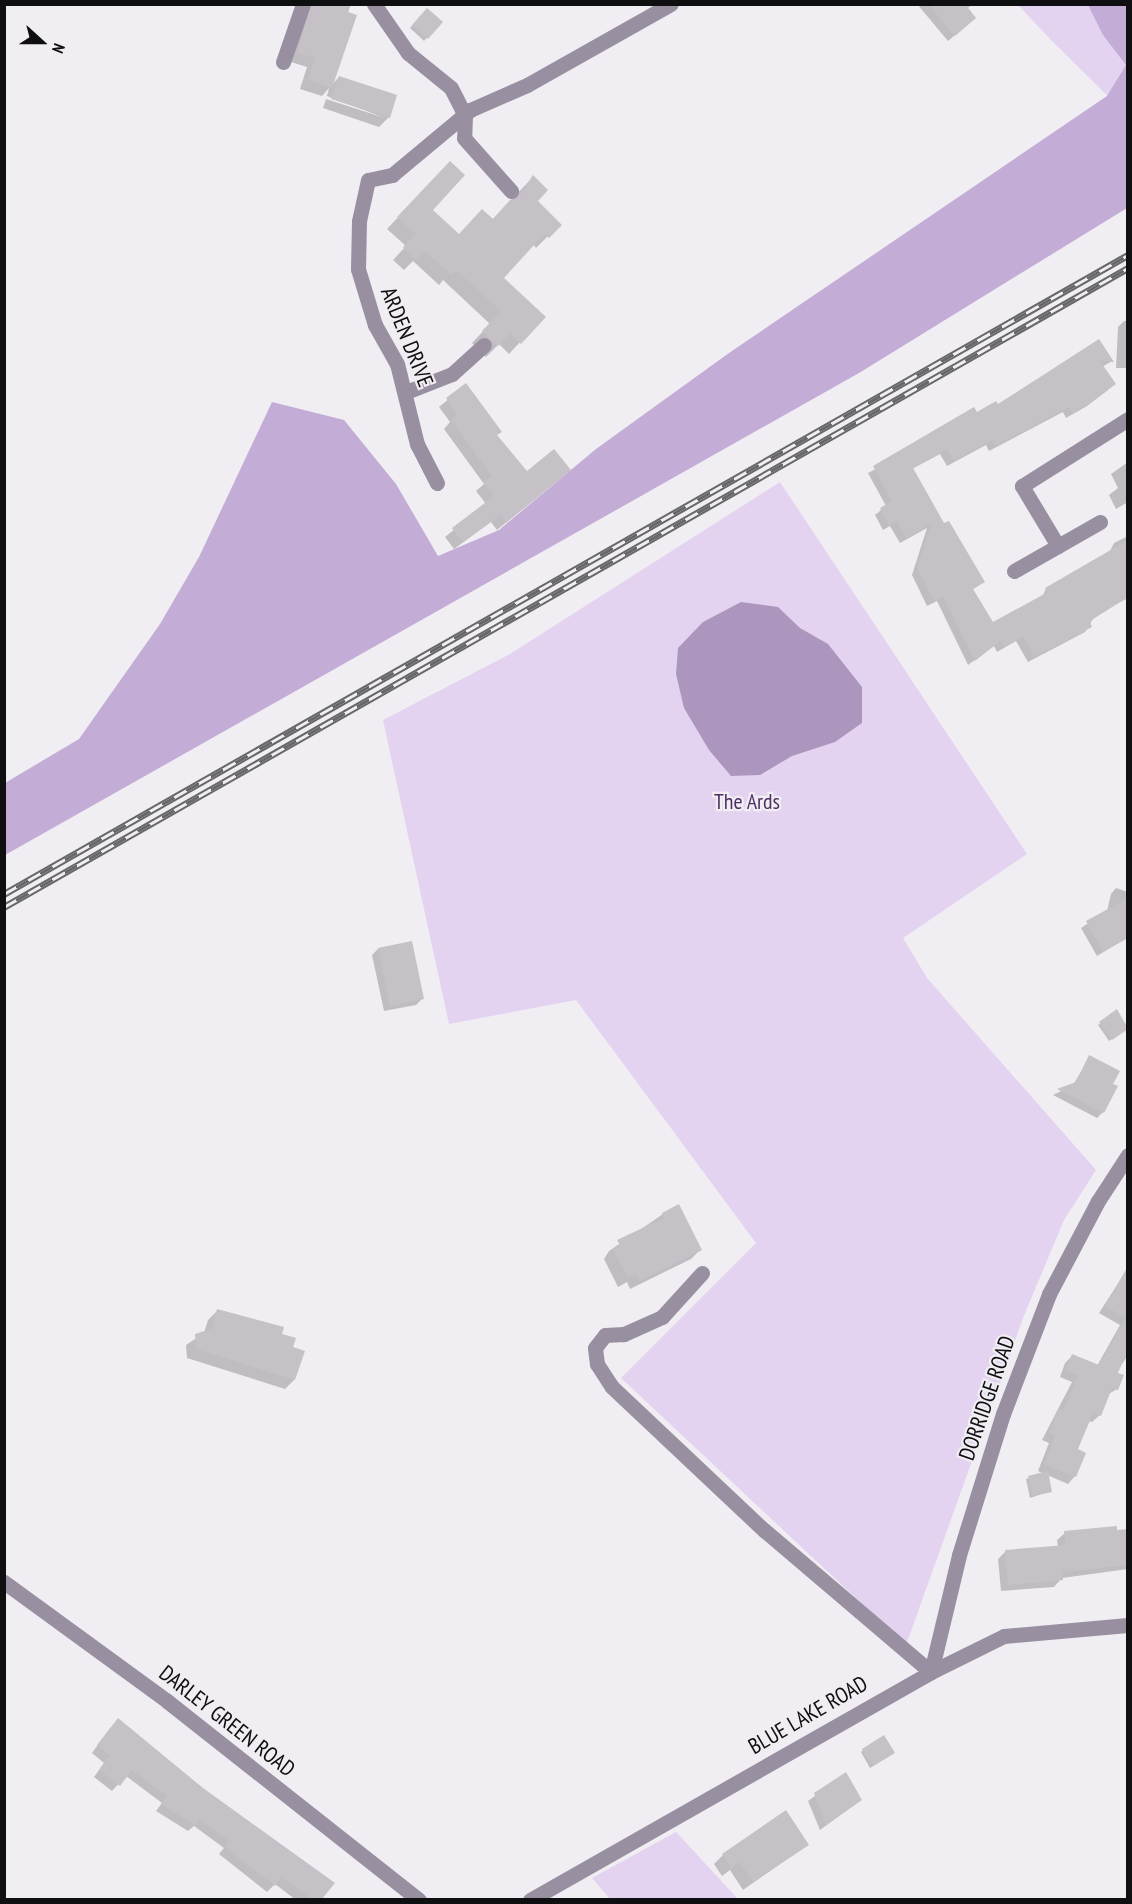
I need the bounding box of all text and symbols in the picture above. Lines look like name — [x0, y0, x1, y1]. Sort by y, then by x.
north arrow — [12, 12, 72, 72]
text: N — [48, 41, 70, 56]
street label: ARDEN DRIVE — [375, 283, 439, 391]
park label: The Ards — [714, 789, 780, 815]
street label: DORRIDGE ROAD — [953, 1332, 1021, 1464]
street label: DARLEY GREEN ROAD — [154, 1660, 300, 1782]
street label: BLUE LAKE ROAD — [744, 1670, 872, 1760]

